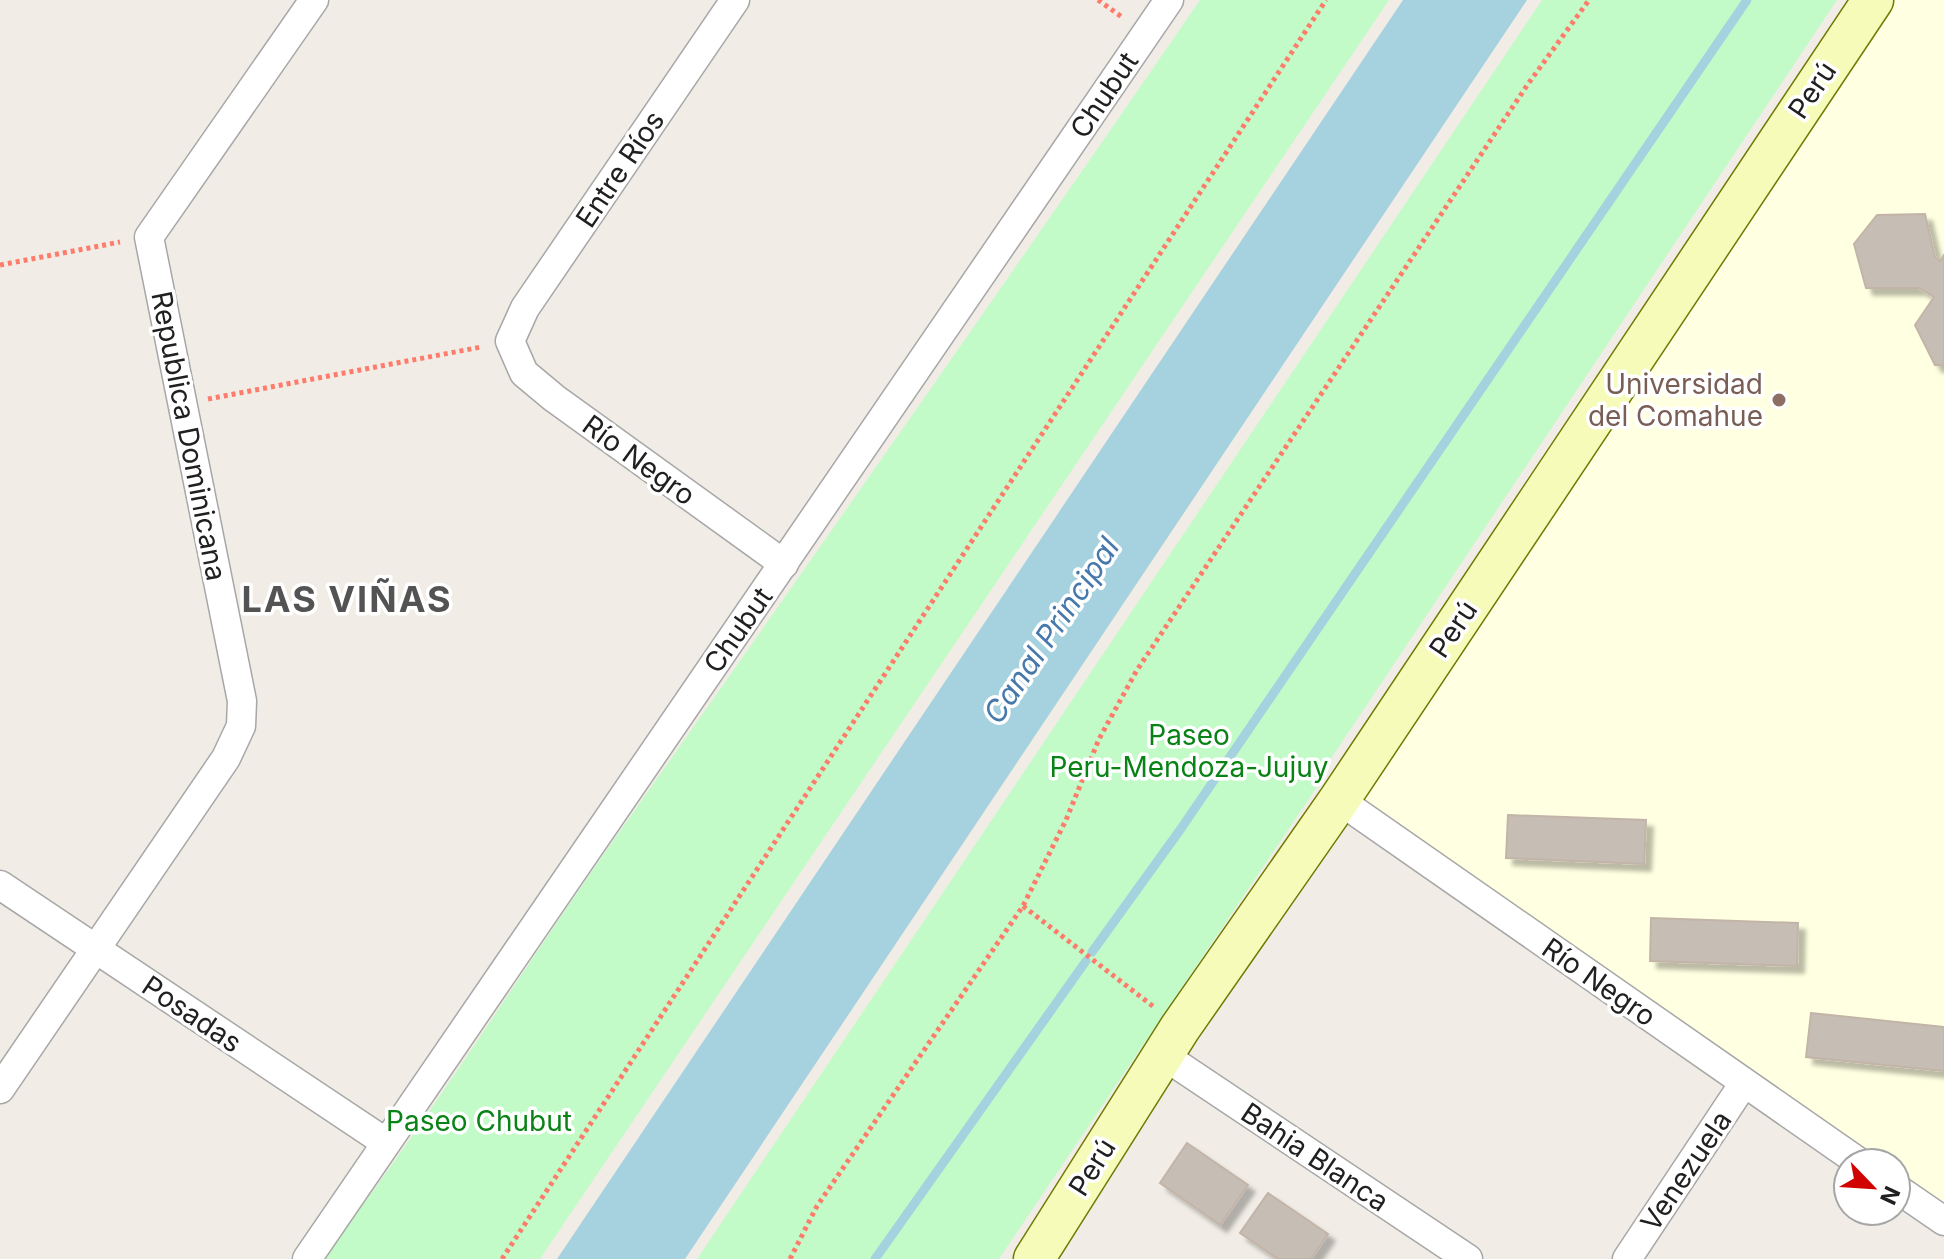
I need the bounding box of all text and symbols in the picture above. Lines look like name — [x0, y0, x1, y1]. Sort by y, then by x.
street label: Chubut — [1063, 46, 1145, 144]
street label: Perú — [1781, 55, 1843, 125]
street label: Entre Ríos — [569, 104, 671, 234]
street label: Republica Dominicana — [144, 288, 234, 584]
place label: Universidad del Comahue — [1588, 367, 1763, 433]
marker: Universidad del Comahue — [1770, 391, 1788, 409]
street label: Río Negro — [576, 408, 702, 512]
water label: Canal Principal — [976, 530, 1127, 730]
district label: LAS VIÑAS — [241, 577, 453, 621]
street label: Chubut — [696, 581, 780, 679]
street label: Perú — [1422, 594, 1484, 664]
park label: Paseo Peru-Mendoza-Jujuy — [1049, 718, 1329, 784]
street label: Río Negro — [1536, 931, 1662, 1033]
street label: Posadas — [136, 968, 248, 1060]
street label: Bahia Blanca — [1235, 1095, 1395, 1219]
park label: Paseo Chubut — [386, 1104, 572, 1138]
street label: Venezuela — [1633, 1104, 1739, 1238]
street label: Perú — [1061, 1132, 1123, 1202]
north arrow — [1832, 1147, 1912, 1227]
text: N — [1875, 1182, 1905, 1209]

